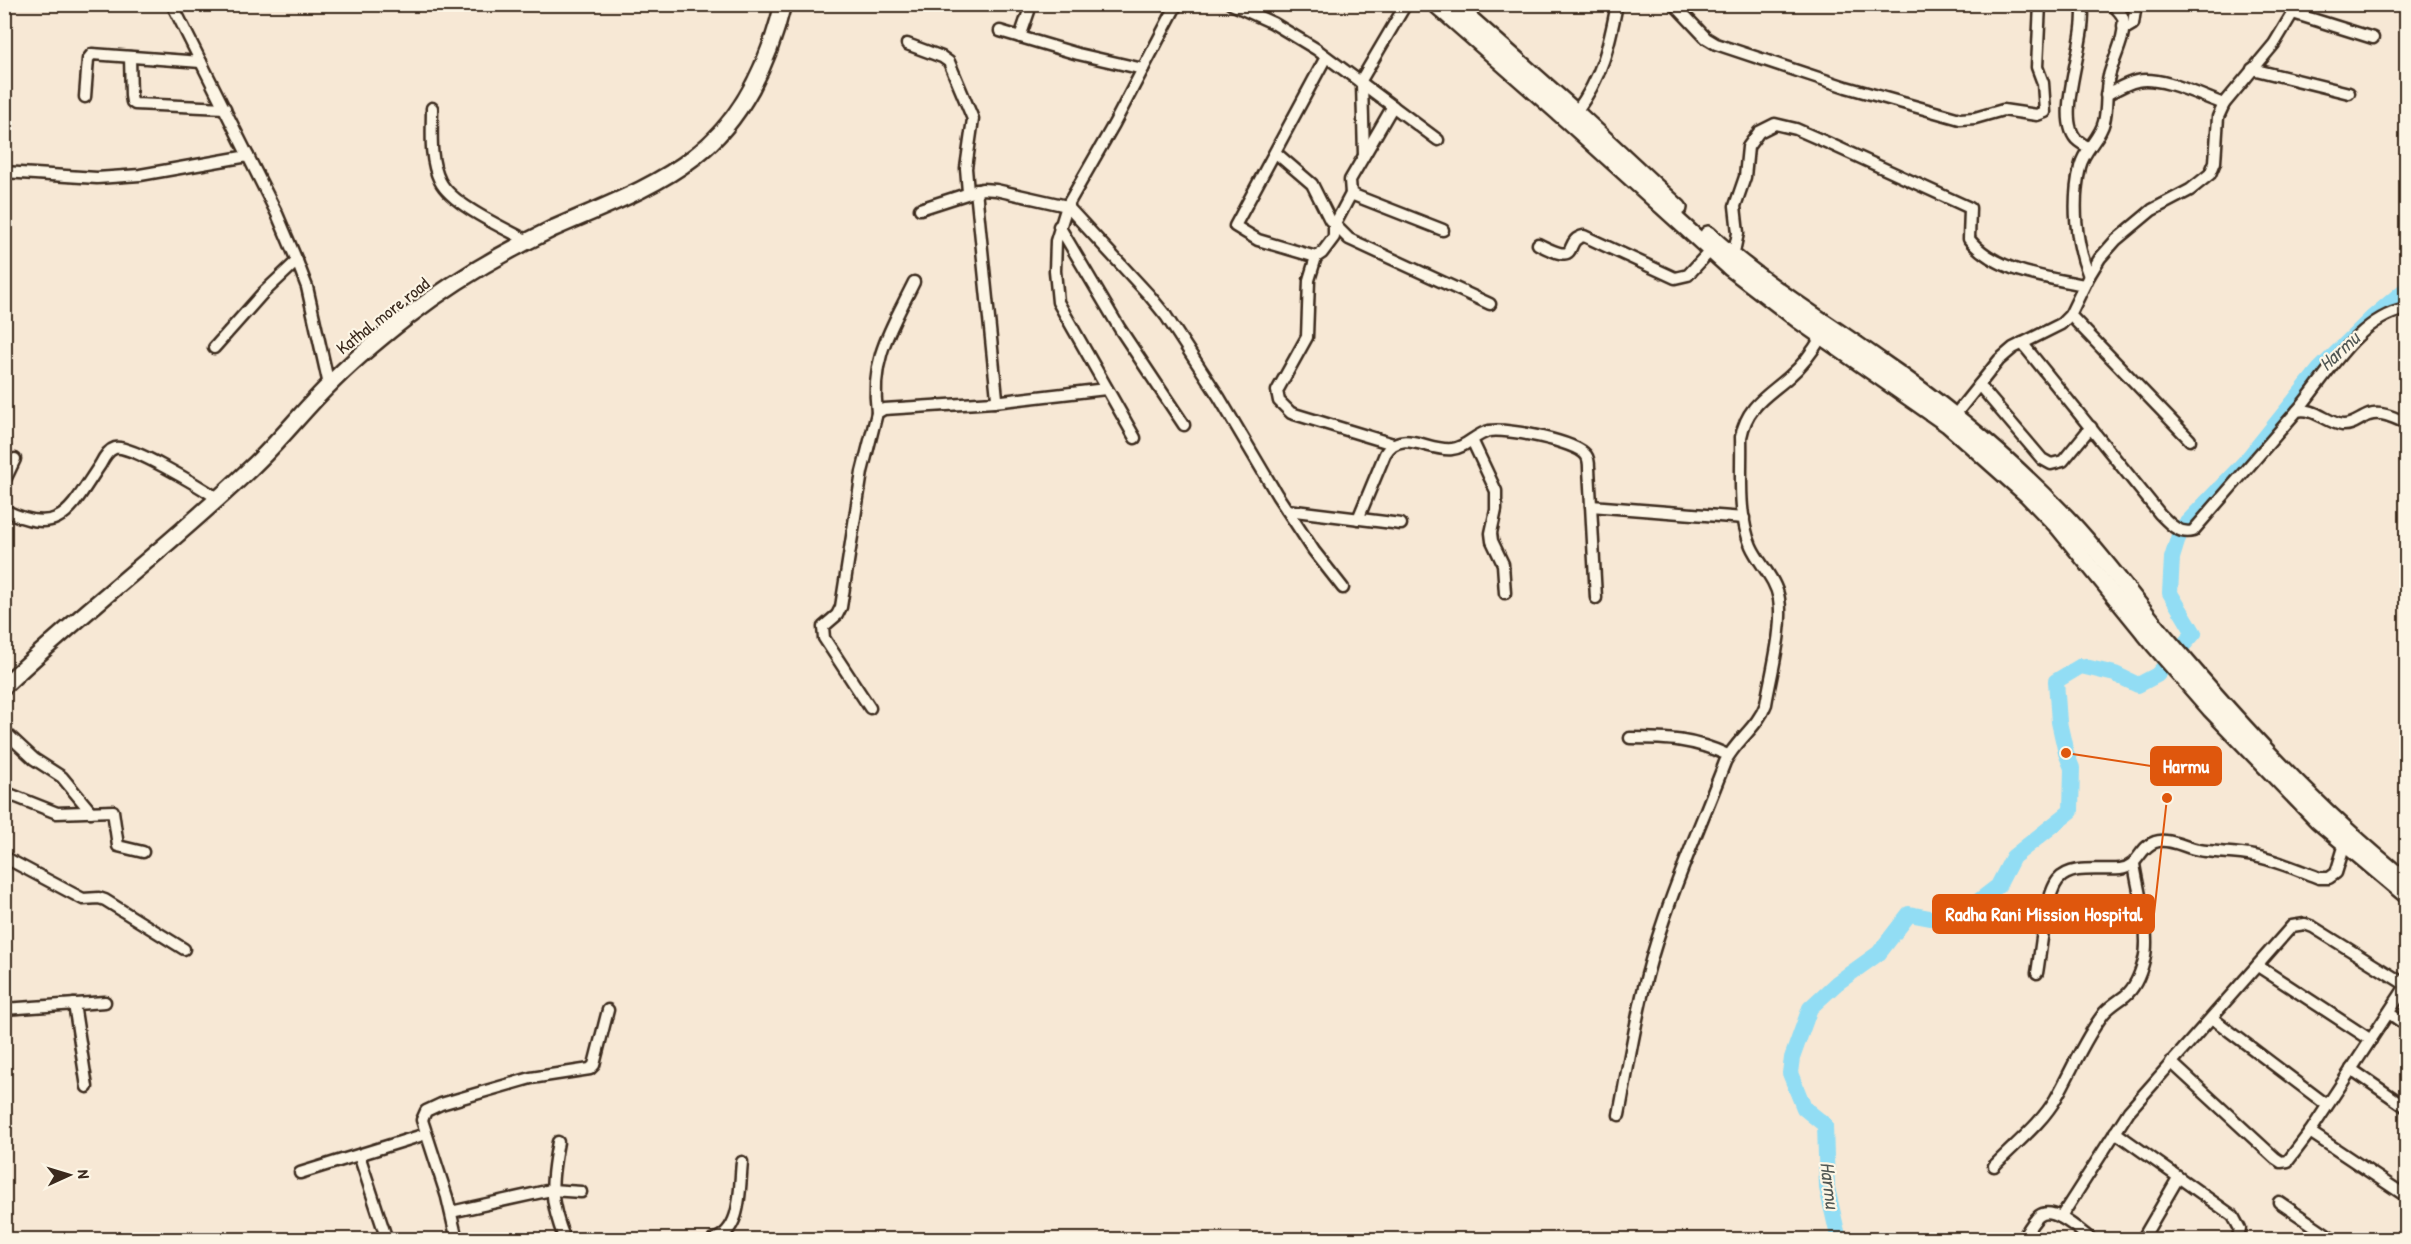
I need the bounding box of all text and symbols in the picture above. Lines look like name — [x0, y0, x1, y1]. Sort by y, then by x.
street label: Kathal more road — [331, 271, 435, 360]
water label: Harmu — [2312, 324, 2366, 376]
callout: Harmu — [2151, 747, 2221, 785]
text: Harmu — [2163, 752, 2210, 779]
callout: Radha Rani Mission Hospital — [1933, 895, 2154, 933]
text: Radha Rani Mission Hospital — [1946, 900, 2143, 928]
north arrow — [39, 1145, 99, 1205]
water label: Harmu — [1814, 1160, 1847, 1212]
text: N — [73, 1169, 95, 1179]

